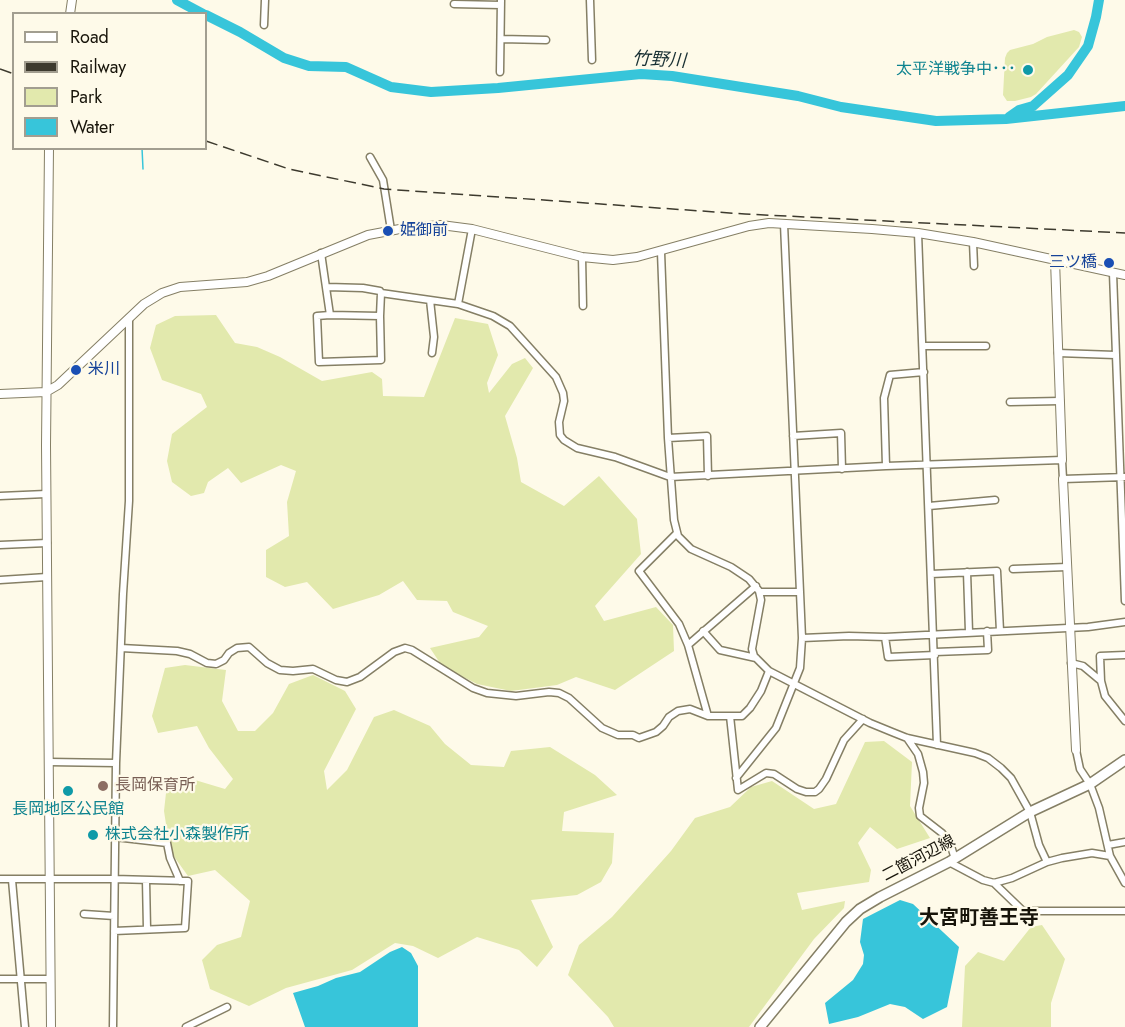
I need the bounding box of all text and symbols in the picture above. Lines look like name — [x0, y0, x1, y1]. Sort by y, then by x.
legend — [12, 12, 207, 150]
text: Road — [70, 24, 109, 50]
water label: 竹野川 — [631, 49, 687, 73]
text: Railway — [70, 54, 126, 80]
place label: 太平洋戦争中･･･ — [896, 60, 1016, 80]
marker: 太平洋戦争中･･･ — [1021, 63, 1035, 77]
text: Park — [70, 84, 102, 110]
text: Water — [70, 114, 114, 140]
place label: 姫御前 — [400, 221, 448, 241]
marker: 姫御前 — [381, 224, 395, 238]
place label: 三ツ橋 — [1049, 253, 1097, 273]
marker: 三ツ橋 — [1102, 256, 1116, 270]
place label: 米川 — [88, 360, 120, 380]
marker: 米川 — [69, 363, 83, 377]
place label: 長岡保育所 — [115, 776, 195, 796]
marker: 長岡保育所 — [96, 779, 110, 793]
marker: 長岡地区公民館 — [61, 784, 75, 798]
place label: 長岡地区公民館 — [12, 800, 124, 820]
place label: 株式会社小森製作所 — [105, 825, 249, 845]
marker: 株式会社小森製作所 — [86, 828, 100, 842]
street label: 二箇河辺線 — [879, 832, 959, 886]
district label: 大宮町善王寺 — [919, 907, 1039, 931]

